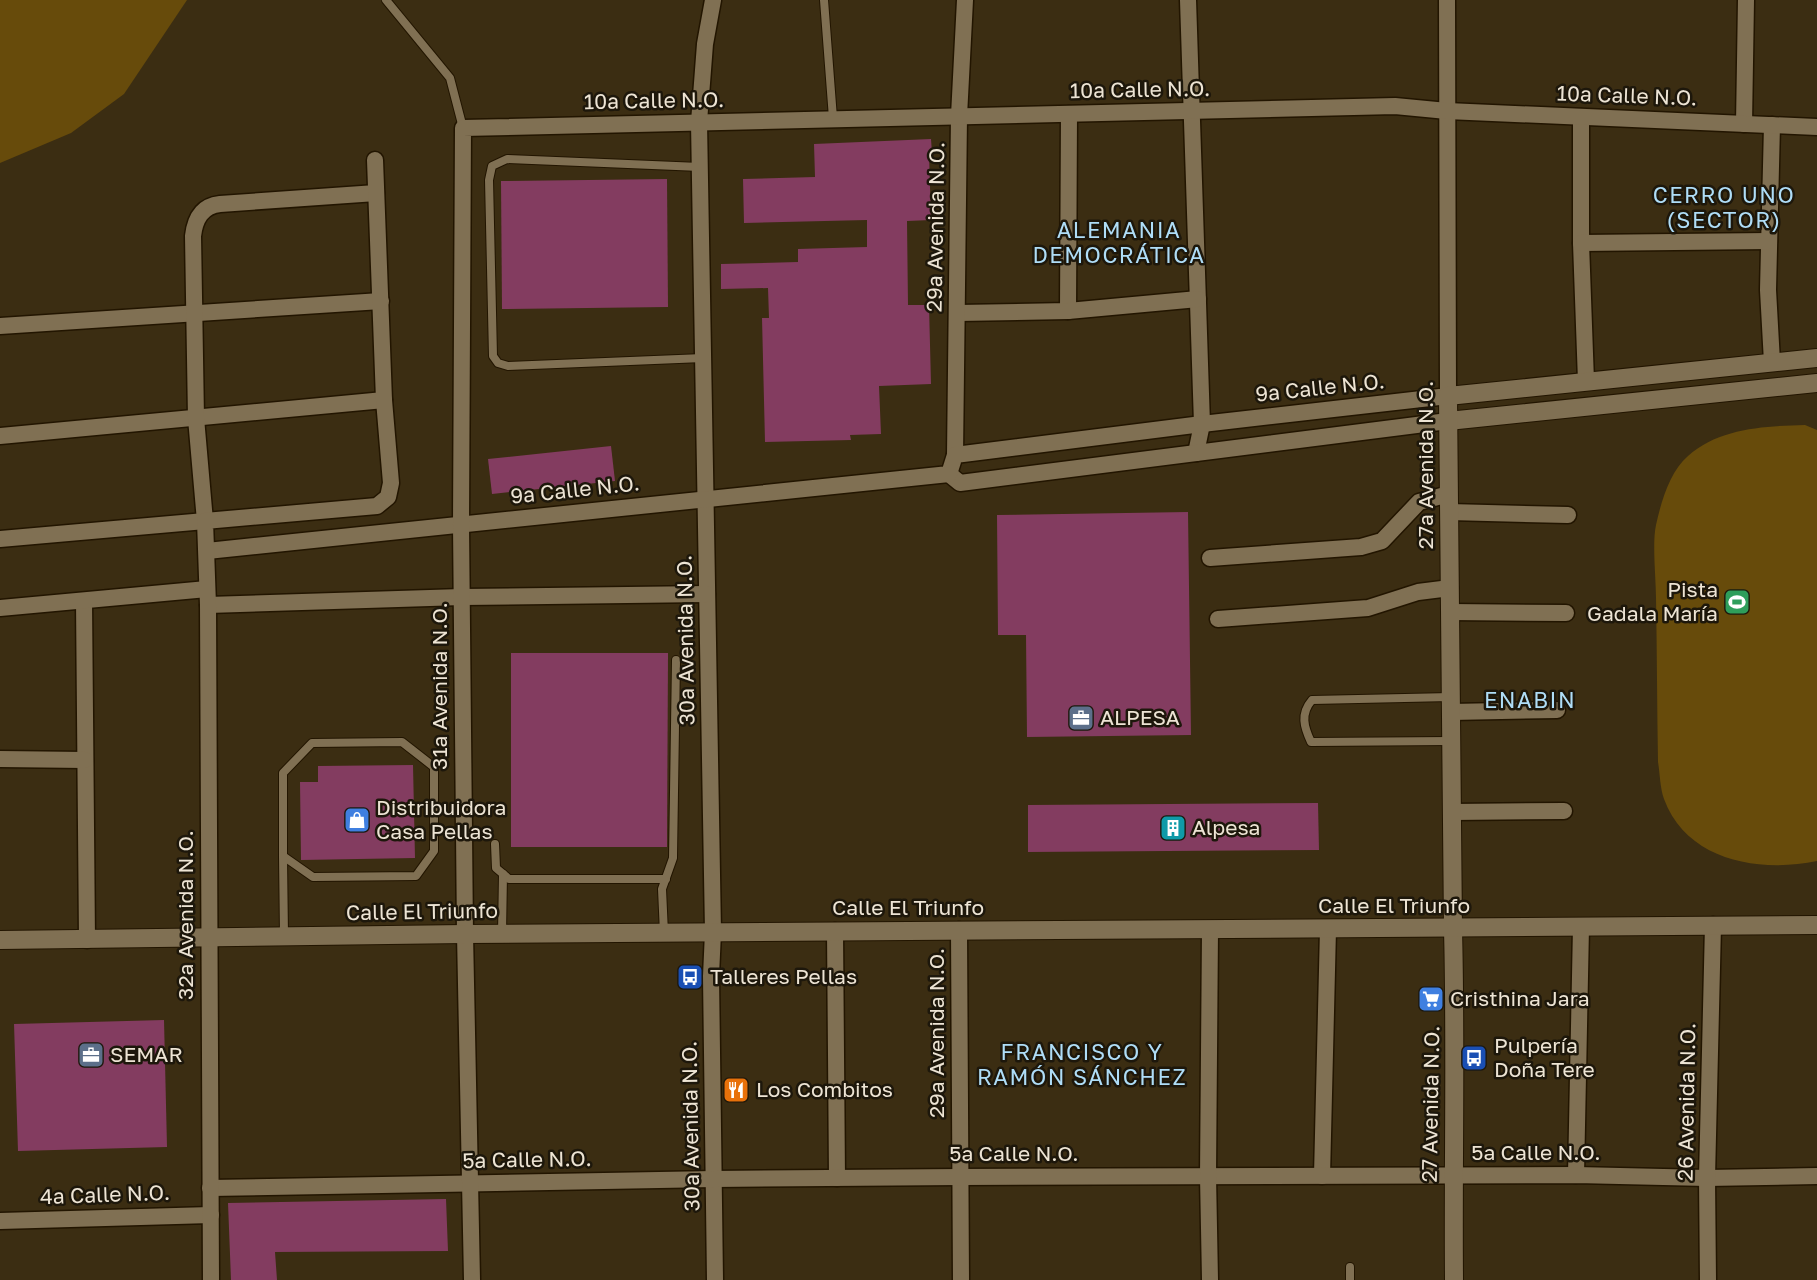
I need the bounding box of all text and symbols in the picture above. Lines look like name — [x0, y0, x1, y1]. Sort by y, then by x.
street label: 10a Calle N.O. — [1070, 75, 1210, 103]
street label: 10a Calle N.O. — [1556, 80, 1698, 110]
street label: 10a Calle N.O. — [584, 86, 724, 114]
street label: 29a Avenida N.O. — [921, 142, 949, 312]
district label: CERRO UNO (SECTOR) — [1653, 181, 1795, 233]
district label: ALEMANIA DEMOCRÁTICA — [1032, 216, 1206, 268]
street label: 9a Calle N.O. — [1254, 367, 1386, 407]
street label: 27a Avenida N.O. — [1412, 381, 1438, 549]
street label: 9a Calle N.O. — [509, 469, 641, 509]
street label: 30a Avenida N.O. — [671, 555, 699, 726]
place label: Pista Gadala María — [1587, 576, 1718, 626]
sports icon: Pista Gadala María — [1722, 587, 1752, 617]
street label: 31a Avenida N.O. — [426, 602, 452, 770]
district label: ENABIN — [1484, 686, 1576, 713]
office icon: ALPESA — [1066, 703, 1096, 733]
place label: ALPESA — [1100, 704, 1180, 730]
place label: Distribuidora Casa Pellas — [376, 794, 506, 844]
shop icon: Distribuidora Casa Pellas — [342, 805, 372, 835]
building icon: Alpesa — [1158, 813, 1188, 843]
place label: Alpesa — [1192, 814, 1260, 840]
street label: 32a Avenida N.O. — [172, 830, 198, 1000]
street label: Calle El Triunfo — [1318, 892, 1470, 918]
street label: Calle El Triunfo — [832, 894, 984, 920]
street label: Calle El Triunfo — [346, 897, 498, 925]
street label: 29a Avenida N.O. — [923, 948, 949, 1118]
bus stop icon: Talleres Pellas — [675, 962, 705, 992]
place label: Talleres Pellas — [710, 963, 857, 989]
supermarket icon: Cristhina Jara — [1416, 984, 1446, 1014]
place label: Cristhina Jara — [1450, 985, 1590, 1011]
street label: 26 Avenida N.O. — [1672, 1023, 1700, 1181]
street label: 27 Avenida N.O. — [1416, 1025, 1444, 1183]
place label: Pulpería Doña Tere — [1494, 1032, 1595, 1082]
district label: FRANCISCO Y RAMÓN SÁNCHEZ — [977, 1038, 1187, 1090]
office icon: SEMAR — [76, 1040, 106, 1070]
place label: SEMAR — [110, 1041, 183, 1067]
street label: 30a Avenida N.O. — [676, 1041, 704, 1212]
bus stop icon: Pulpería Doña Tere — [1459, 1043, 1489, 1073]
restaurant icon: Los Combitos — [721, 1075, 751, 1105]
place label: Los Combitos — [756, 1076, 893, 1102]
street label: 5a Calle N.O. — [1471, 1139, 1601, 1165]
street label: 5a Calle N.O. — [949, 1140, 1079, 1166]
street label: 5a Calle N.O. — [462, 1145, 592, 1173]
street label: 4a Calle N.O. — [40, 1179, 170, 1209]

